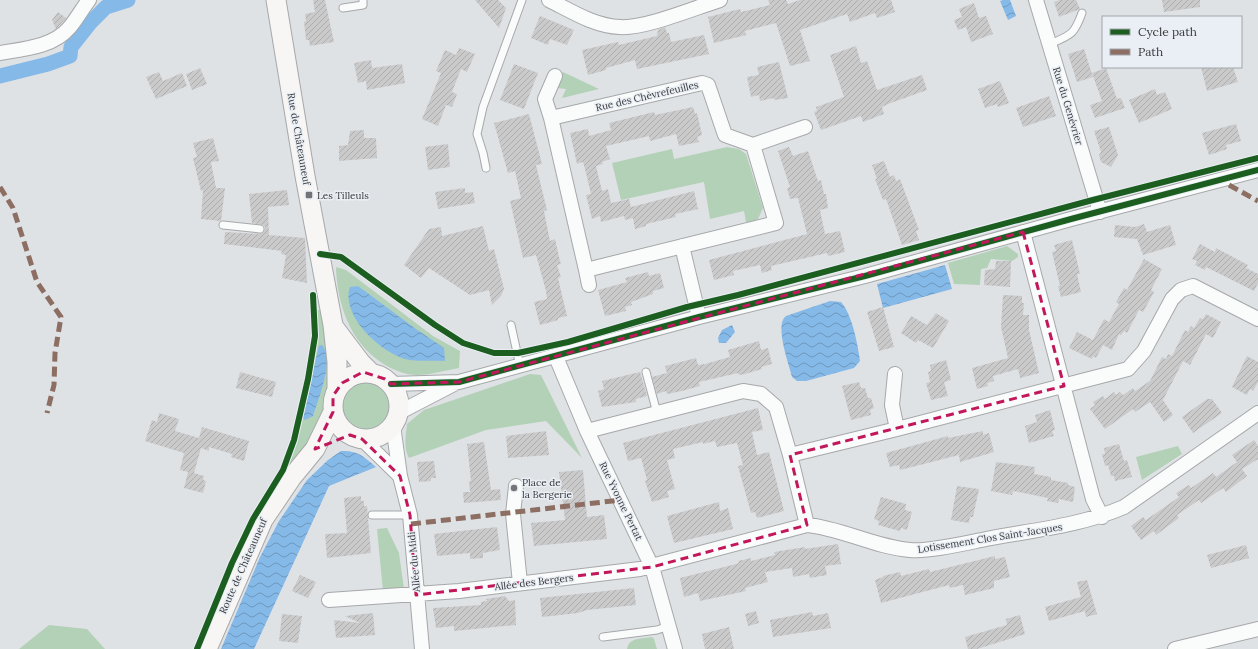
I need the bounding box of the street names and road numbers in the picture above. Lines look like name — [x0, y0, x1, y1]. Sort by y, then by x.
street label: Rue du Genévrier — [1050, 65, 1086, 147]
street label: Rue des Chèvrefeuilles — [594, 78, 700, 114]
street label: Rue de Châteauneuf — [284, 92, 314, 187]
street label: Rue Yvonne Pertat — [596, 460, 646, 543]
street label: Route de Châteauneuf — [216, 516, 270, 616]
street label: Lotissement Clos Saint-Jacques — [917, 520, 1064, 556]
street label: Allée du Midi — [405, 531, 423, 594]
street label: Allée des Bergers — [493, 571, 575, 593]

